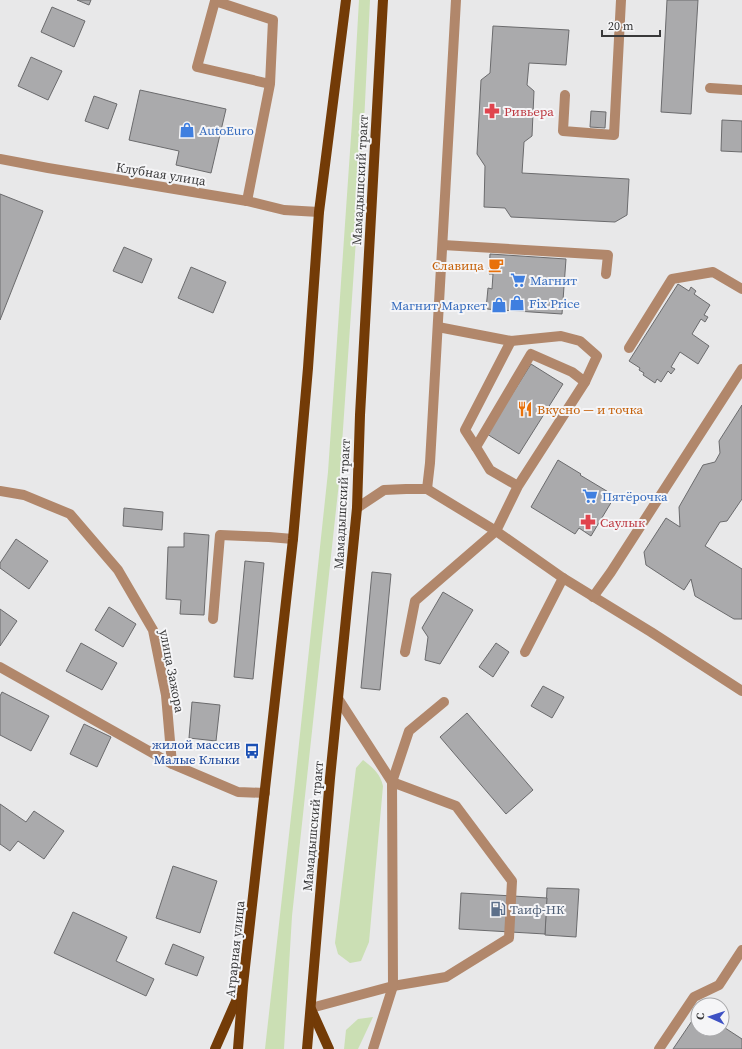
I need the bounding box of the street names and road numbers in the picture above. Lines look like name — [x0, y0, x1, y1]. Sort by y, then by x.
street label: Мамадышский тракт — [348, 114, 372, 246]
street label: Клубная улица — [115, 159, 208, 190]
street label: Мамадышский тракт — [330, 438, 354, 570]
street label: улица Зажора — [156, 628, 188, 714]
street label: Мамадышский тракт — [299, 760, 327, 892]
street label: Аграрная улица — [221, 899, 249, 998]

